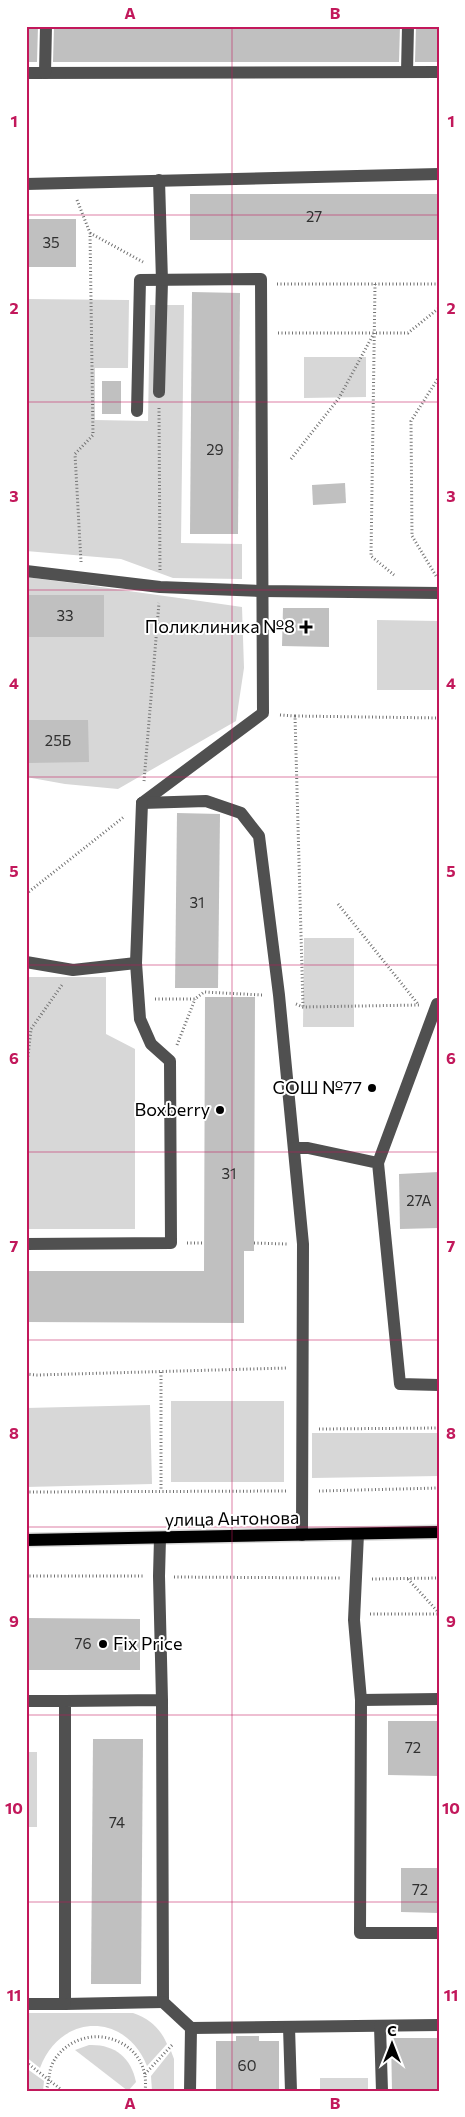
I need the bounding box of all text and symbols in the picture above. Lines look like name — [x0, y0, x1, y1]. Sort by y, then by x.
text: A — [124, 3, 136, 22]
text: B — [330, 3, 341, 22]
text: 1 — [10, 111, 18, 130]
text: 1 — [447, 111, 455, 130]
house number: 27 — [306, 207, 322, 225]
house number: 35 — [42, 233, 60, 251]
text: 2 — [9, 298, 19, 317]
text: 2 — [446, 298, 456, 317]
house number: 29 — [206, 440, 224, 458]
text: 3 — [9, 486, 19, 505]
text: 3 — [446, 486, 456, 505]
house number: 33 — [56, 606, 74, 624]
place label: Поликлиника №8 — [145, 615, 295, 637]
marker: Поликлиника №8 — [299, 620, 313, 634]
text: 4 — [9, 673, 19, 692]
text: 4 — [446, 673, 456, 692]
house number: 25Б — [45, 731, 71, 749]
text: 5 — [9, 861, 19, 880]
text: 5 — [446, 861, 456, 880]
house number: 31 — [190, 893, 204, 911]
text: 6 — [9, 1048, 19, 1067]
text: 6 — [446, 1048, 456, 1067]
place label: СОШ №77 — [273, 1076, 362, 1098]
marker: СОШ №77 — [366, 1082, 378, 1094]
place label: Boxberry — [135, 1098, 210, 1120]
marker: Boxberry — [214, 1104, 226, 1116]
house number: 31 — [222, 1164, 236, 1182]
house number: 27А — [406, 1191, 432, 1209]
text: 7 — [10, 1236, 19, 1255]
text: 7 — [447, 1236, 456, 1255]
text: 8 — [9, 1423, 19, 1442]
text: 8 — [446, 1423, 456, 1442]
street label: улица Антонова — [165, 1506, 299, 1530]
text: 9 — [9, 1611, 19, 1630]
text: 9 — [446, 1611, 456, 1630]
place label: Fix Price — [113, 1632, 182, 1654]
house number: 76 — [75, 1634, 91, 1652]
marker: Fix Price — [97, 1638, 109, 1650]
house number: 72 — [405, 1738, 421, 1756]
text: 10 — [5, 1798, 23, 1817]
text: 10 — [442, 1798, 460, 1817]
house number: 74 — [109, 1813, 125, 1831]
house number: 72 — [412, 1880, 428, 1898]
text: 11 — [7, 1985, 21, 2004]
text: 11 — [444, 1985, 458, 2004]
north arrow — [368, 2020, 418, 2070]
text: С — [387, 2022, 397, 2039]
house number: 60 — [238, 2056, 256, 2074]
text: A — [124, 2093, 136, 2112]
text: B — [330, 2093, 341, 2112]

